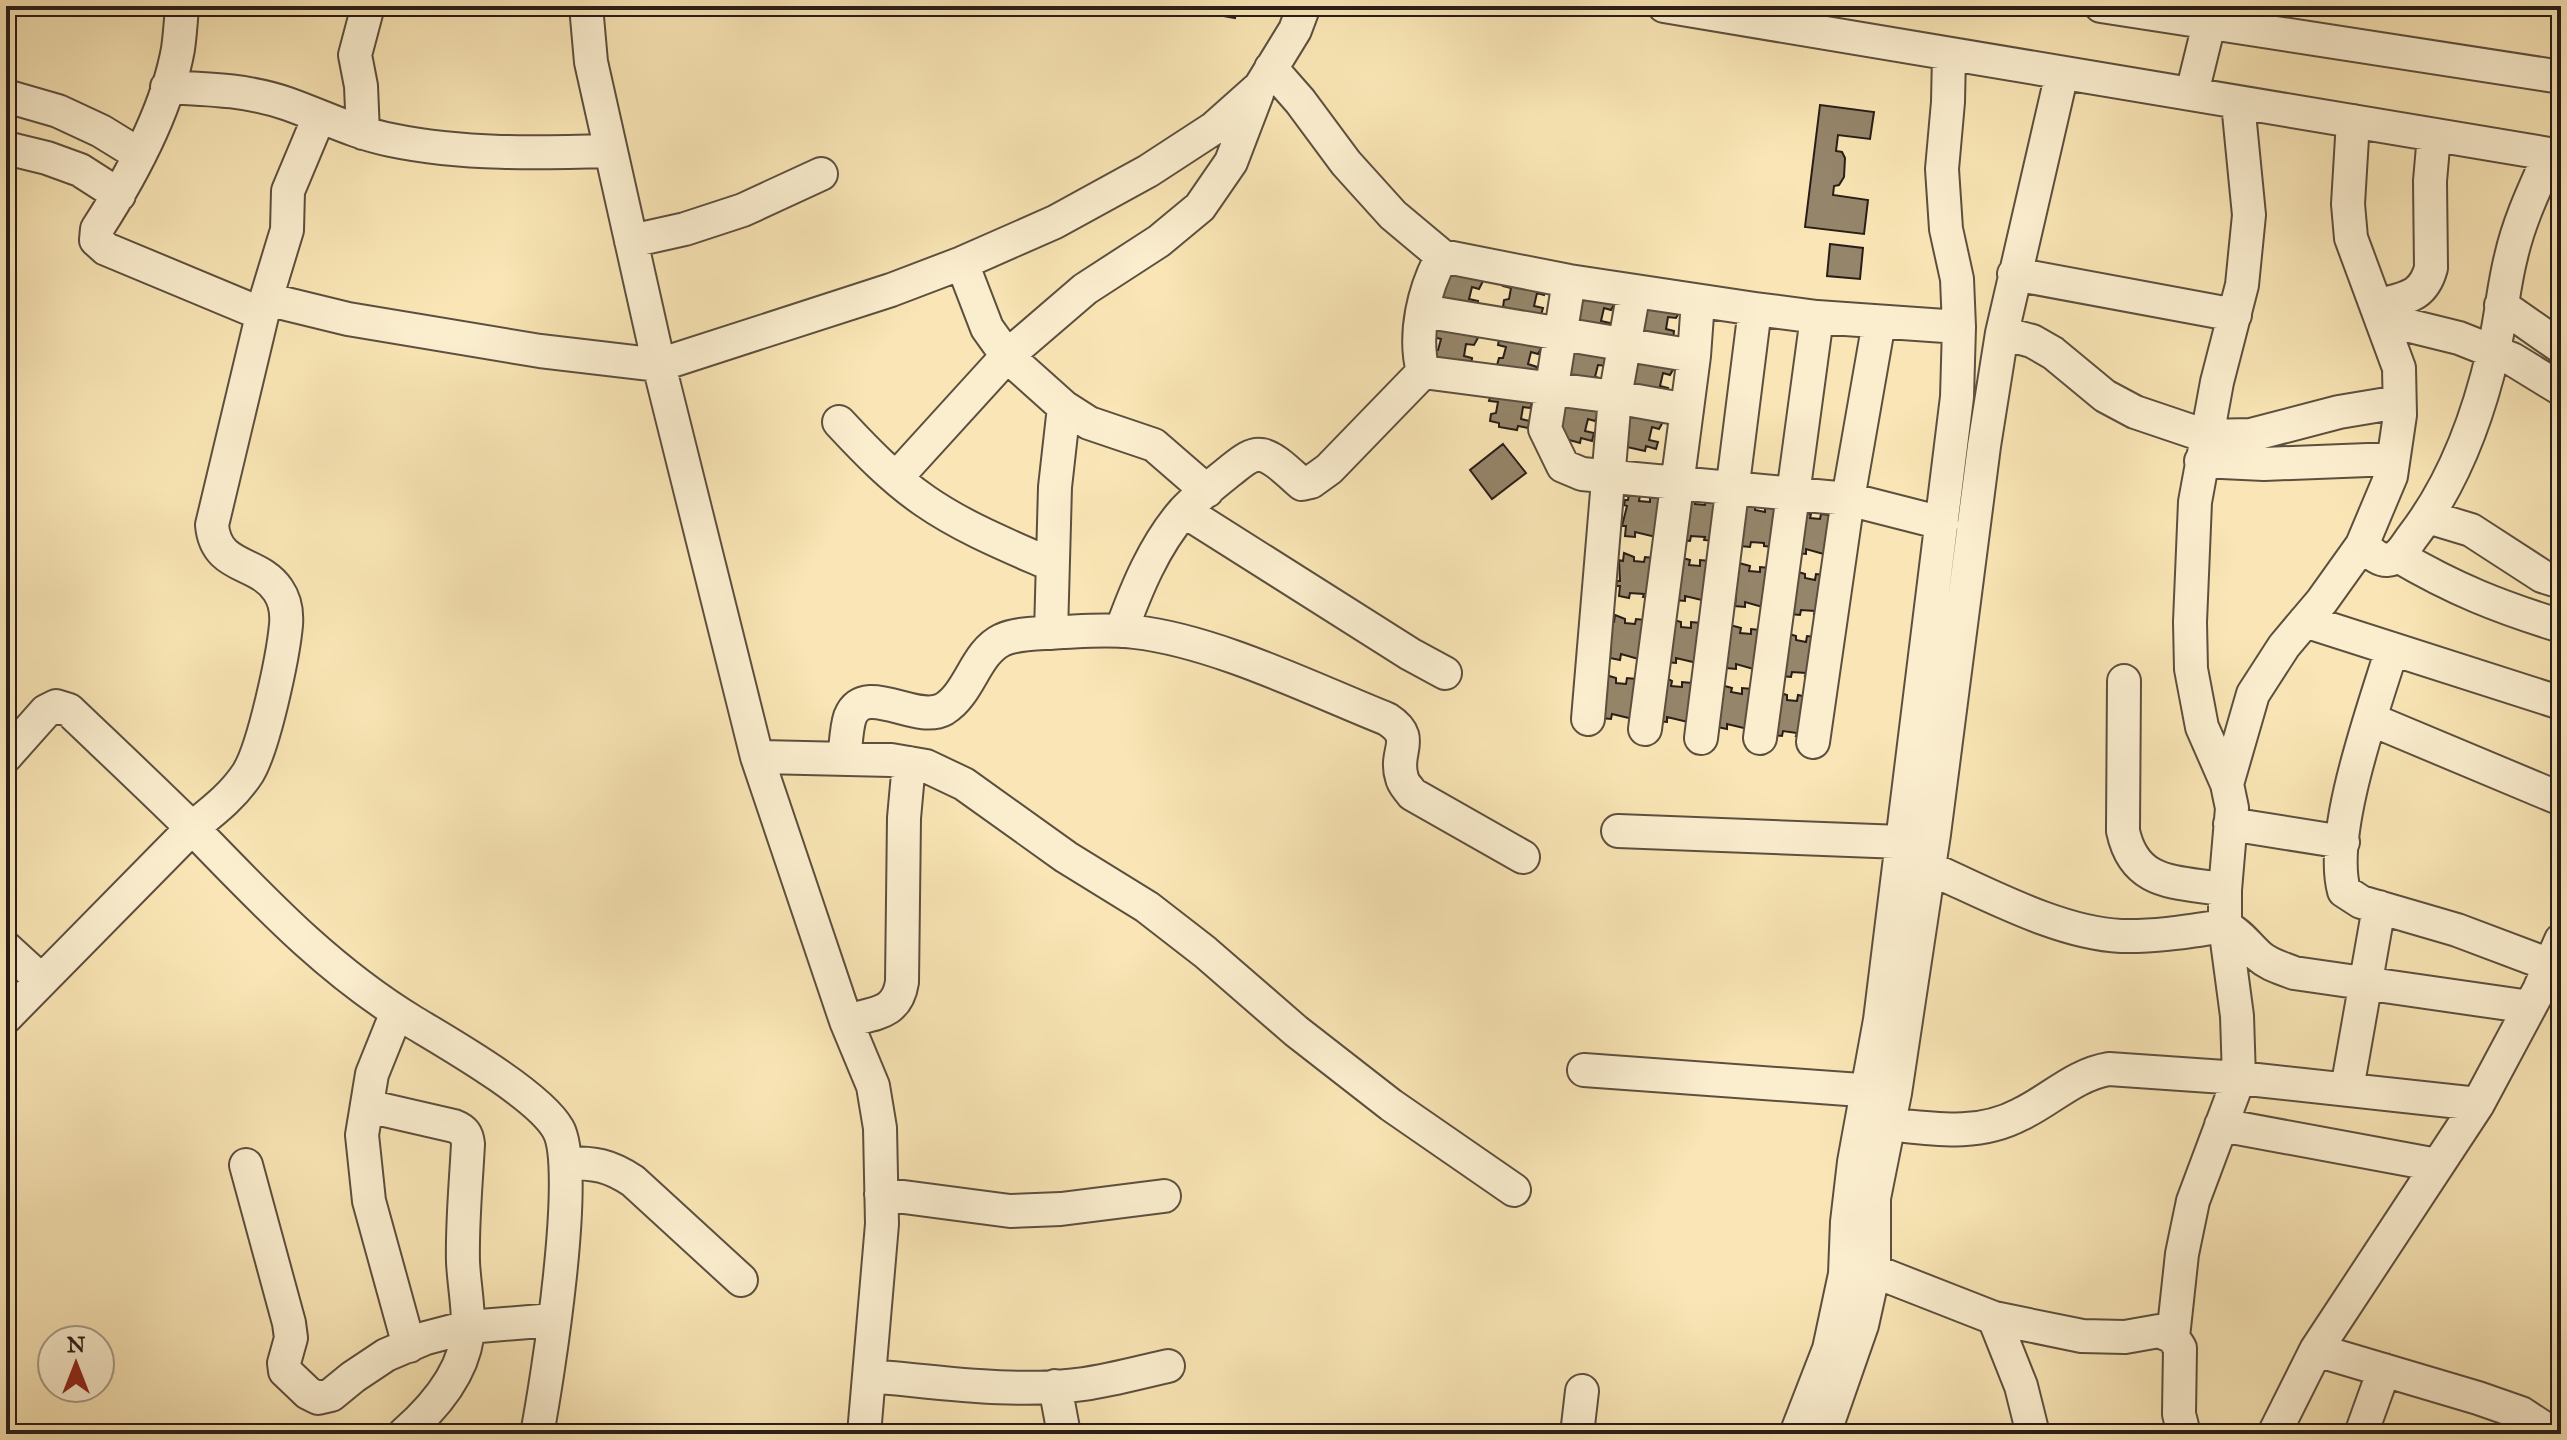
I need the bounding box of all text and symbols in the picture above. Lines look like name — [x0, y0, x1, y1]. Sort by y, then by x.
north arrow — [36, 1324, 116, 1404]
text: N — [67, 1331, 86, 1358]

